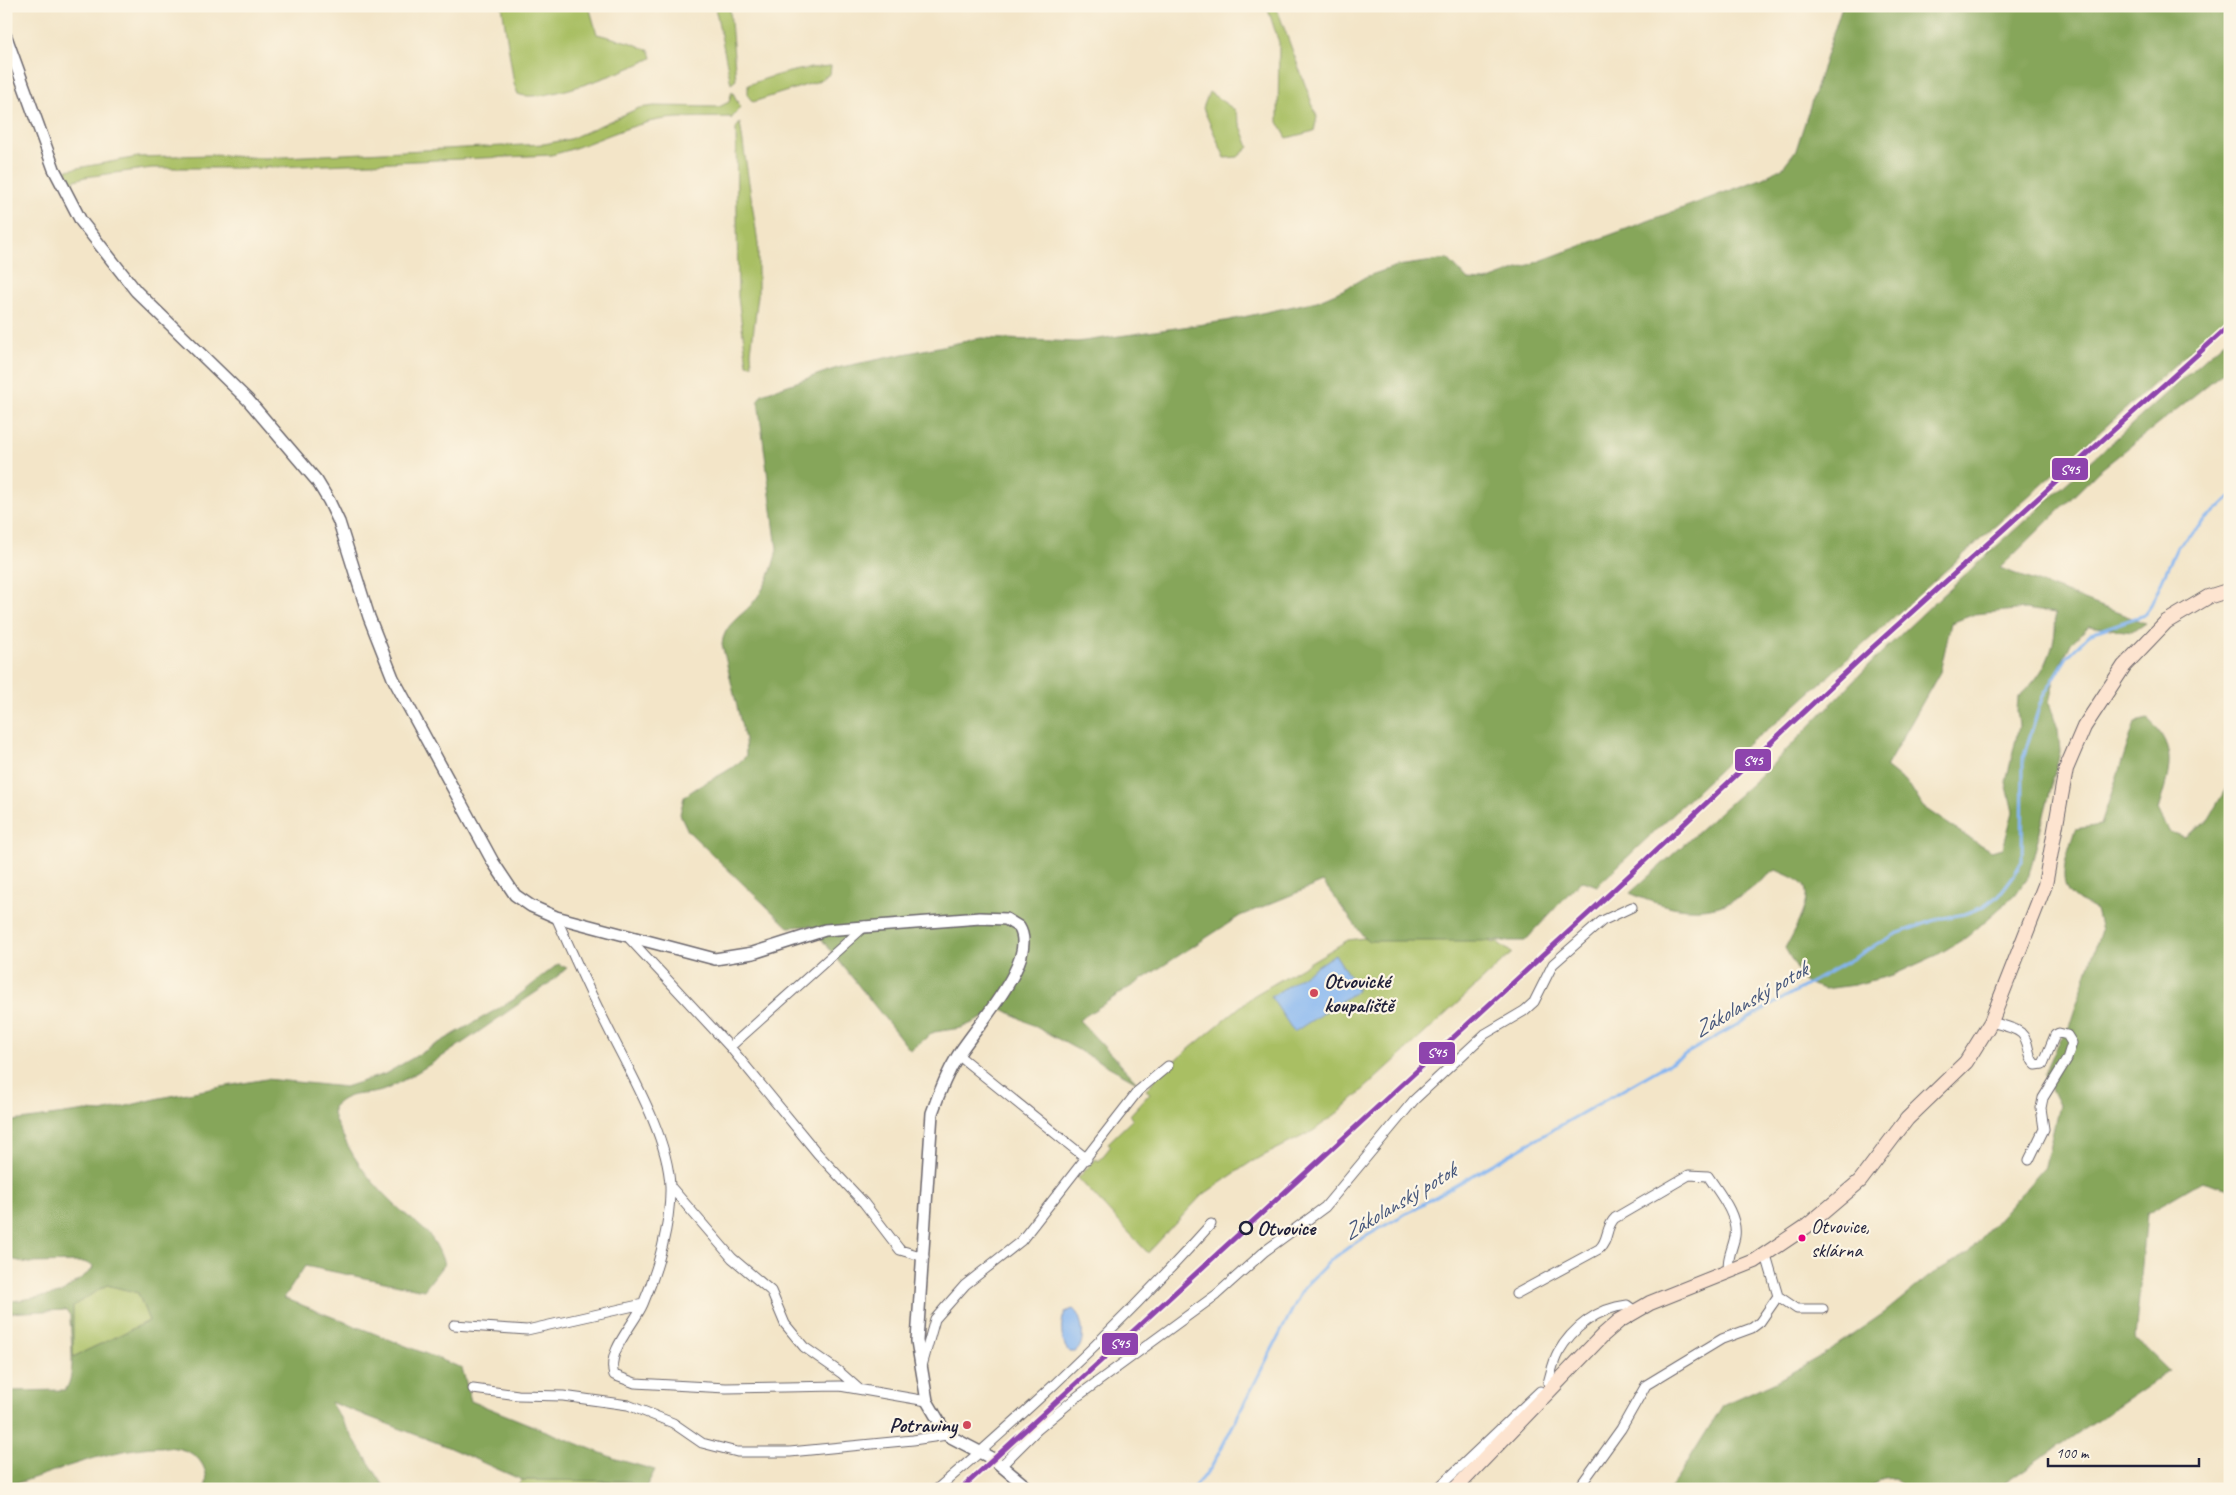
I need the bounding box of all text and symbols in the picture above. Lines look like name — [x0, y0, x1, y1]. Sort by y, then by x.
line badge: S45 — [2051, 457, 2089, 481]
text: S45 — [2060, 461, 2082, 478]
line badge: S45 — [1734, 748, 1772, 772]
text: S45 — [1743, 752, 1765, 769]
water label: Zákolanský potok — [1688, 954, 1816, 1044]
place label: Otvovické koupaliště — [1324, 968, 1396, 1018]
marker: Otvovické koupaliště — [1308, 987, 1320, 999]
line badge: S45 — [1418, 1041, 1456, 1065]
text: S45 — [1427, 1044, 1449, 1061]
water label: Zákolanský potok — [1338, 1155, 1465, 1247]
place label: Otvovice, sklárna — [1811, 1214, 1870, 1263]
place label: Otvovice — [1257, 1215, 1317, 1241]
marker: Otvovice — [1239, 1221, 1253, 1235]
marker: Otvovice, sklárna — [1797, 1233, 1807, 1243]
line badge: S45 — [1101, 1332, 1139, 1356]
text: S45 — [1110, 1335, 1132, 1352]
place label: Potraviny — [889, 1412, 959, 1439]
marker: Potraviny — [961, 1419, 973, 1431]
scale bar — [2048, 1435, 2200, 1467]
text: 100 m — [2056, 1444, 2090, 1463]

